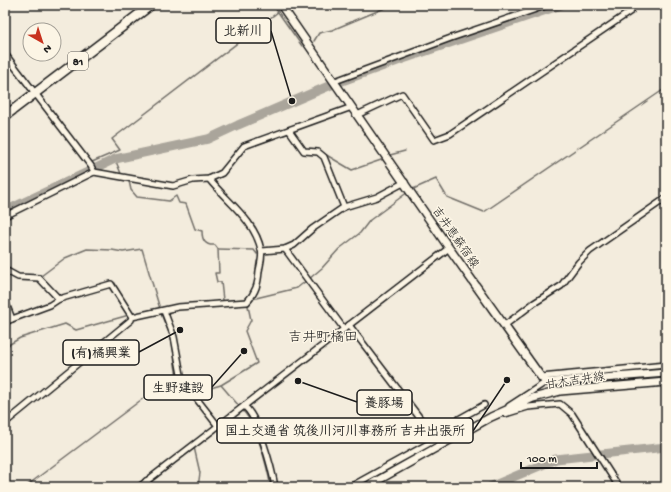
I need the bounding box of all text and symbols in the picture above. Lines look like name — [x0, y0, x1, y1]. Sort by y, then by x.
callout: 北新川 — [216, 18, 271, 43]
north arrow — [22, 22, 62, 62]
text: 北新川 — [223, 24, 263, 40]
text: N — [40, 41, 54, 55]
road number: 81 — [68, 52, 88, 70]
street label: 吉井恵蘇宿線 — [428, 204, 482, 272]
district label: 吉井町橘田 — [288, 330, 358, 347]
callout: (有)橘興業 — [63, 340, 139, 365]
text: (有)橘興業 — [71, 346, 131, 362]
street label: 甘木吉井線 — [544, 369, 606, 394]
callout: 生野建設 — [144, 375, 212, 400]
text: 生野建設 — [152, 381, 204, 397]
callout: 養豚場 — [357, 390, 412, 415]
text: 養豚場 — [364, 396, 404, 412]
callout: 国土交通省 筑後川河川事務所 吉井出張所 — [217, 418, 473, 443]
text: 国土交通省 筑後川河川事務所 吉井出張所 — [225, 424, 465, 440]
scale bar — [521, 444, 597, 470]
text: 100 m — [526, 453, 557, 467]

